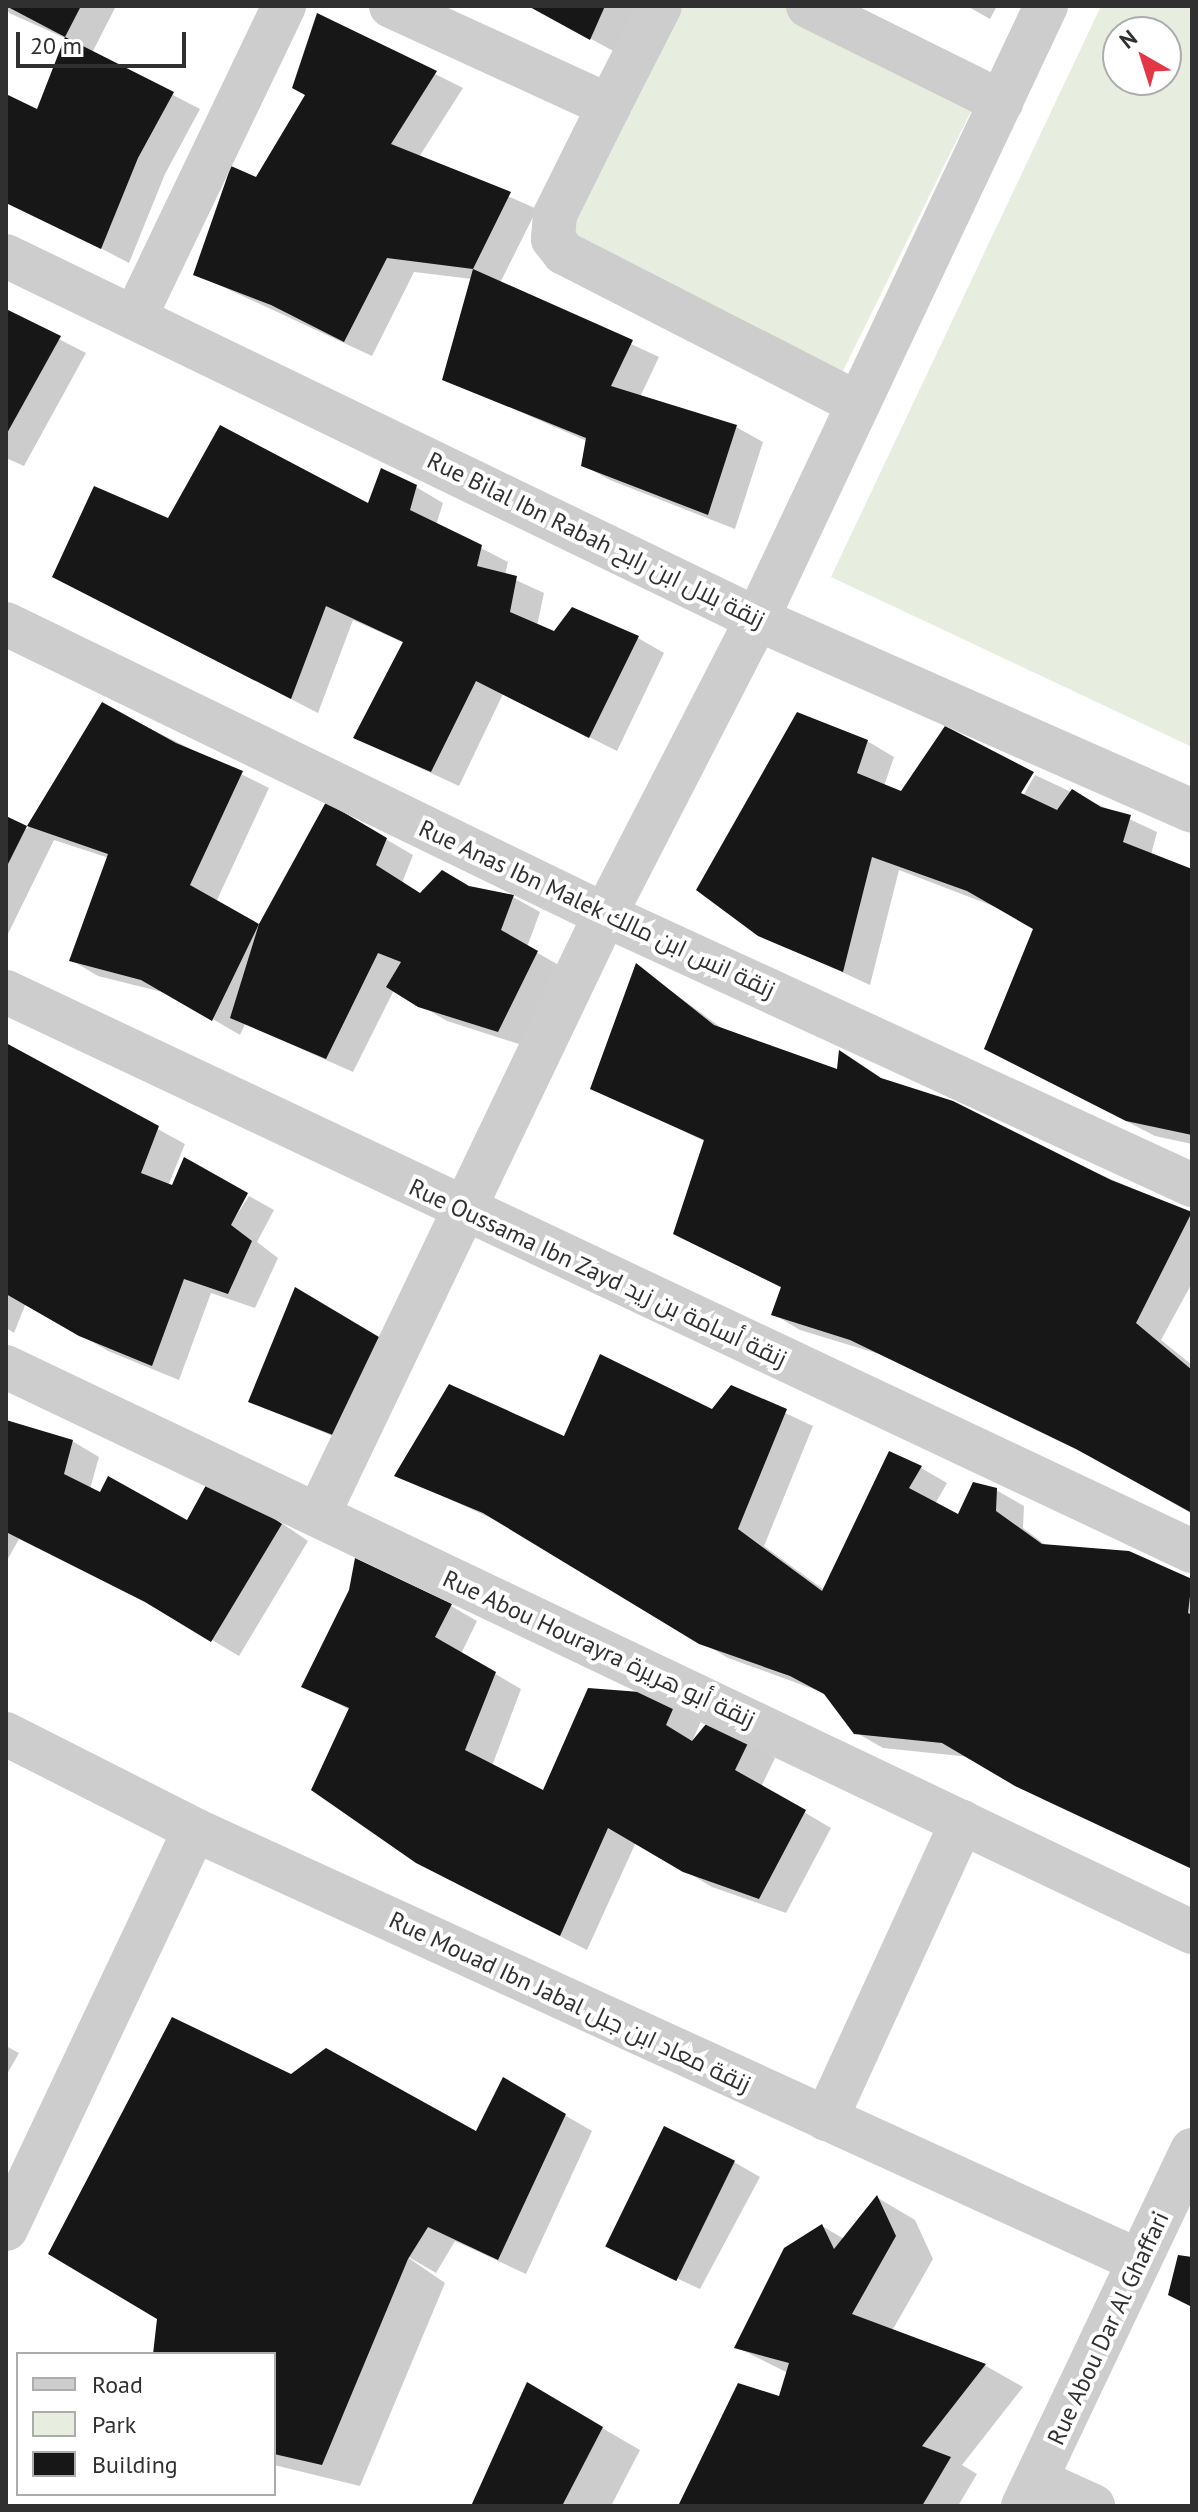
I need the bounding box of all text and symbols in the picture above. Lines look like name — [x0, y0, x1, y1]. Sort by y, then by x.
scale bar — [20, 16, 190, 66]
north arrow — [1102, 16, 1182, 96]
text: N — [1114, 23, 1143, 54]
text: 20 m — [30, 30, 82, 61]
street label: Rue Bilal Ibn Rabah زنقة بلال ابن رابح — [423, 446, 769, 634]
street label: Rue Anas Ibn Malek زنقة انس ابن مالك — [414, 813, 780, 1005]
street label: Rue Oussama Ibn Zayd زنقة أسامة بن زيد — [404, 1173, 792, 1373]
street label: Rue Abou Hourayra زنقة أبو هريرة — [438, 1564, 760, 1734]
street label: Rue Mouad Ibn Jabal زنقة معاد ابن جبل — [385, 1905, 755, 2099]
street label: Rue Abou Dar Al Ghaffari — [1041, 2206, 1175, 2450]
legend — [16, 2352, 276, 2496]
text: Road — [92, 2369, 143, 2400]
text: Park — [92, 2409, 136, 2440]
text: Building — [92, 2449, 178, 2480]

